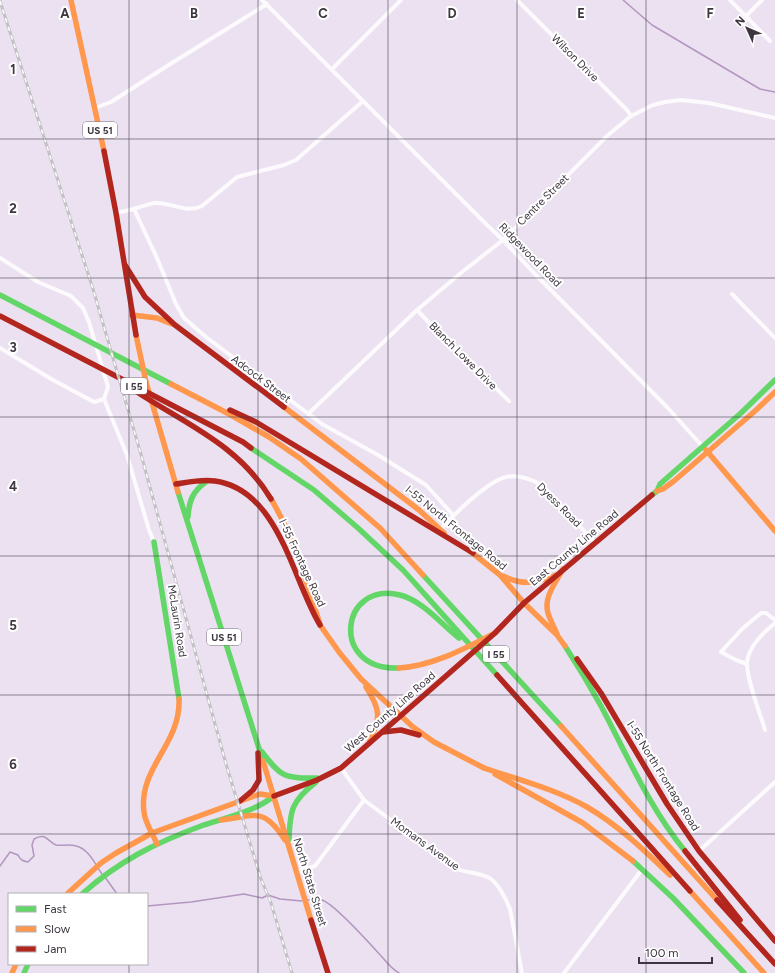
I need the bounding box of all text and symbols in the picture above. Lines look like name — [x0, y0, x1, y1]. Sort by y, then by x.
text: A — [60, 6, 70, 21]
text: B — [190, 6, 198, 21]
text: C — [318, 6, 328, 21]
text: D — [447, 6, 457, 21]
text: E — [577, 6, 585, 21]
text: F — [706, 6, 714, 21]
north arrow — [727, 8, 767, 48]
text: N — [733, 14, 748, 29]
street label: Wilson Drive — [549, 32, 601, 84]
text: 1 — [10, 62, 16, 77]
road number: US 51 — [83, 122, 117, 138]
street label: Centre Street — [515, 172, 571, 228]
text: 2 — [9, 201, 17, 216]
street label: Ridgewood Road — [496, 220, 564, 290]
street label: Blanch Lowe Drive — [426, 319, 500, 393]
text: 3 — [9, 340, 17, 355]
street label: Adcock Street — [229, 352, 293, 406]
road number: I 55 — [121, 378, 147, 394]
text: 4 — [9, 479, 17, 494]
street label: Dyess Road — [534, 480, 584, 530]
street label: I-55 North Frontage Road — [403, 483, 509, 573]
street label: East County Line Road — [527, 507, 621, 589]
street label: I-55 Frontage Road — [276, 517, 328, 609]
street label: McLaurin Road — [165, 584, 189, 658]
text: 5 — [9, 618, 17, 633]
road number: US 51 — [207, 629, 241, 645]
road number: I 55 — [483, 646, 509, 662]
street label: West County Line Road — [342, 669, 438, 755]
street label: I-55 North Frontage Road — [624, 719, 702, 833]
text: 6 — [9, 757, 17, 772]
street label: Momans Avenue — [388, 815, 462, 873]
street label: North State Street — [290, 836, 330, 928]
legend — [8, 893, 148, 965]
text: Fast — [44, 902, 67, 916]
text: Slow — [44, 922, 71, 936]
scale bar — [639, 939, 712, 965]
text: Jam — [44, 942, 67, 956]
text: 100 m — [645, 946, 679, 960]

